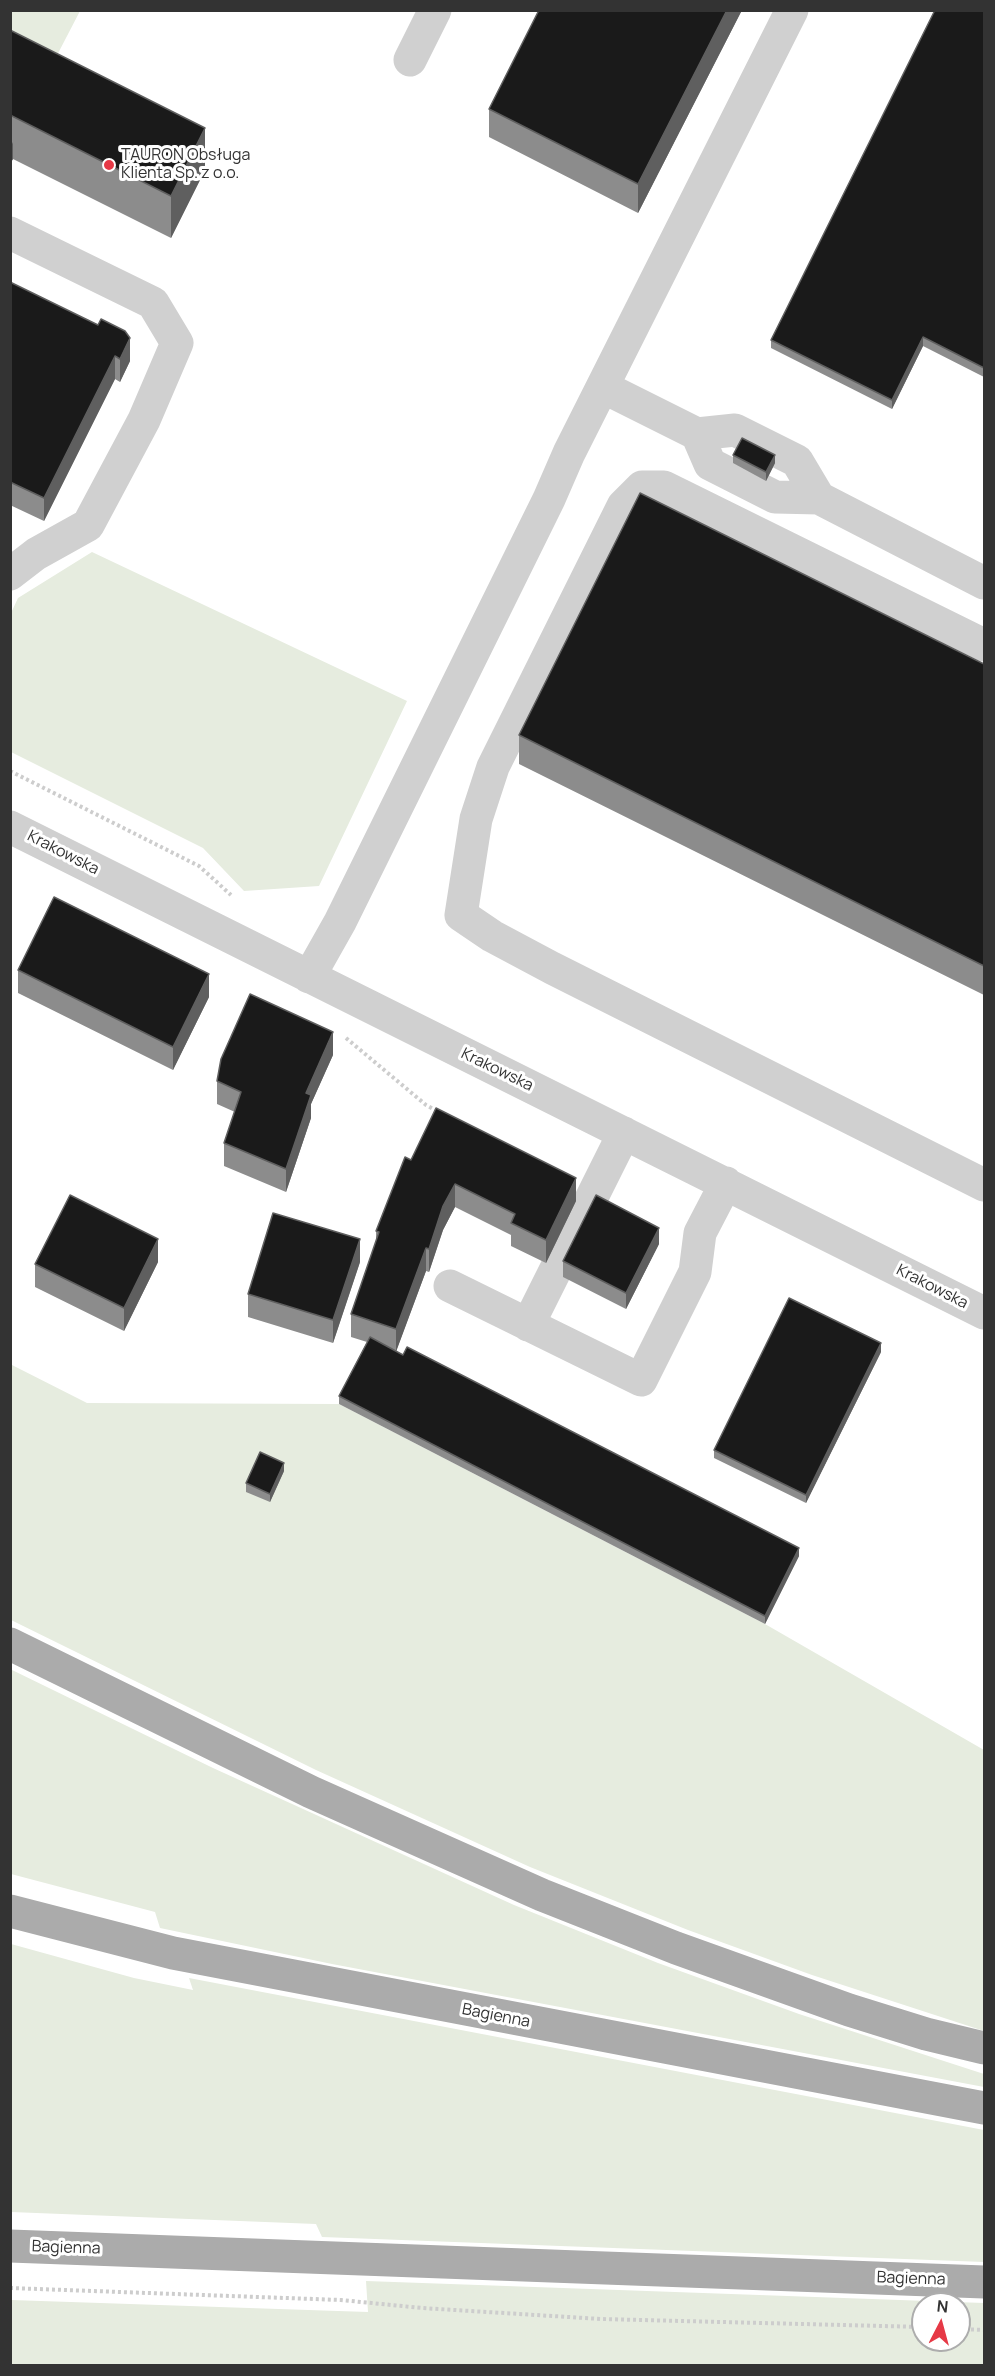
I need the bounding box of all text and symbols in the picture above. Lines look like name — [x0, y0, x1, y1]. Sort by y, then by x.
place label: TAURON Obsługa Klienta Sp. z o.o. — [121, 146, 250, 184]
marker: TAURON Obsługa Klienta Sp. z o.o. — [102, 158, 116, 172]
street label: Krakowska — [24, 827, 102, 879]
street label: Krakowska — [458, 1044, 536, 1096]
street label: Krakowska — [893, 1261, 971, 1313]
street label: Bagienna — [460, 2000, 532, 2032]
street label: Bagienna — [31, 2237, 101, 2259]
street label: Bagienna — [876, 2268, 946, 2290]
north arrow — [911, 2292, 971, 2352]
text: N — [936, 2295, 950, 2318]

